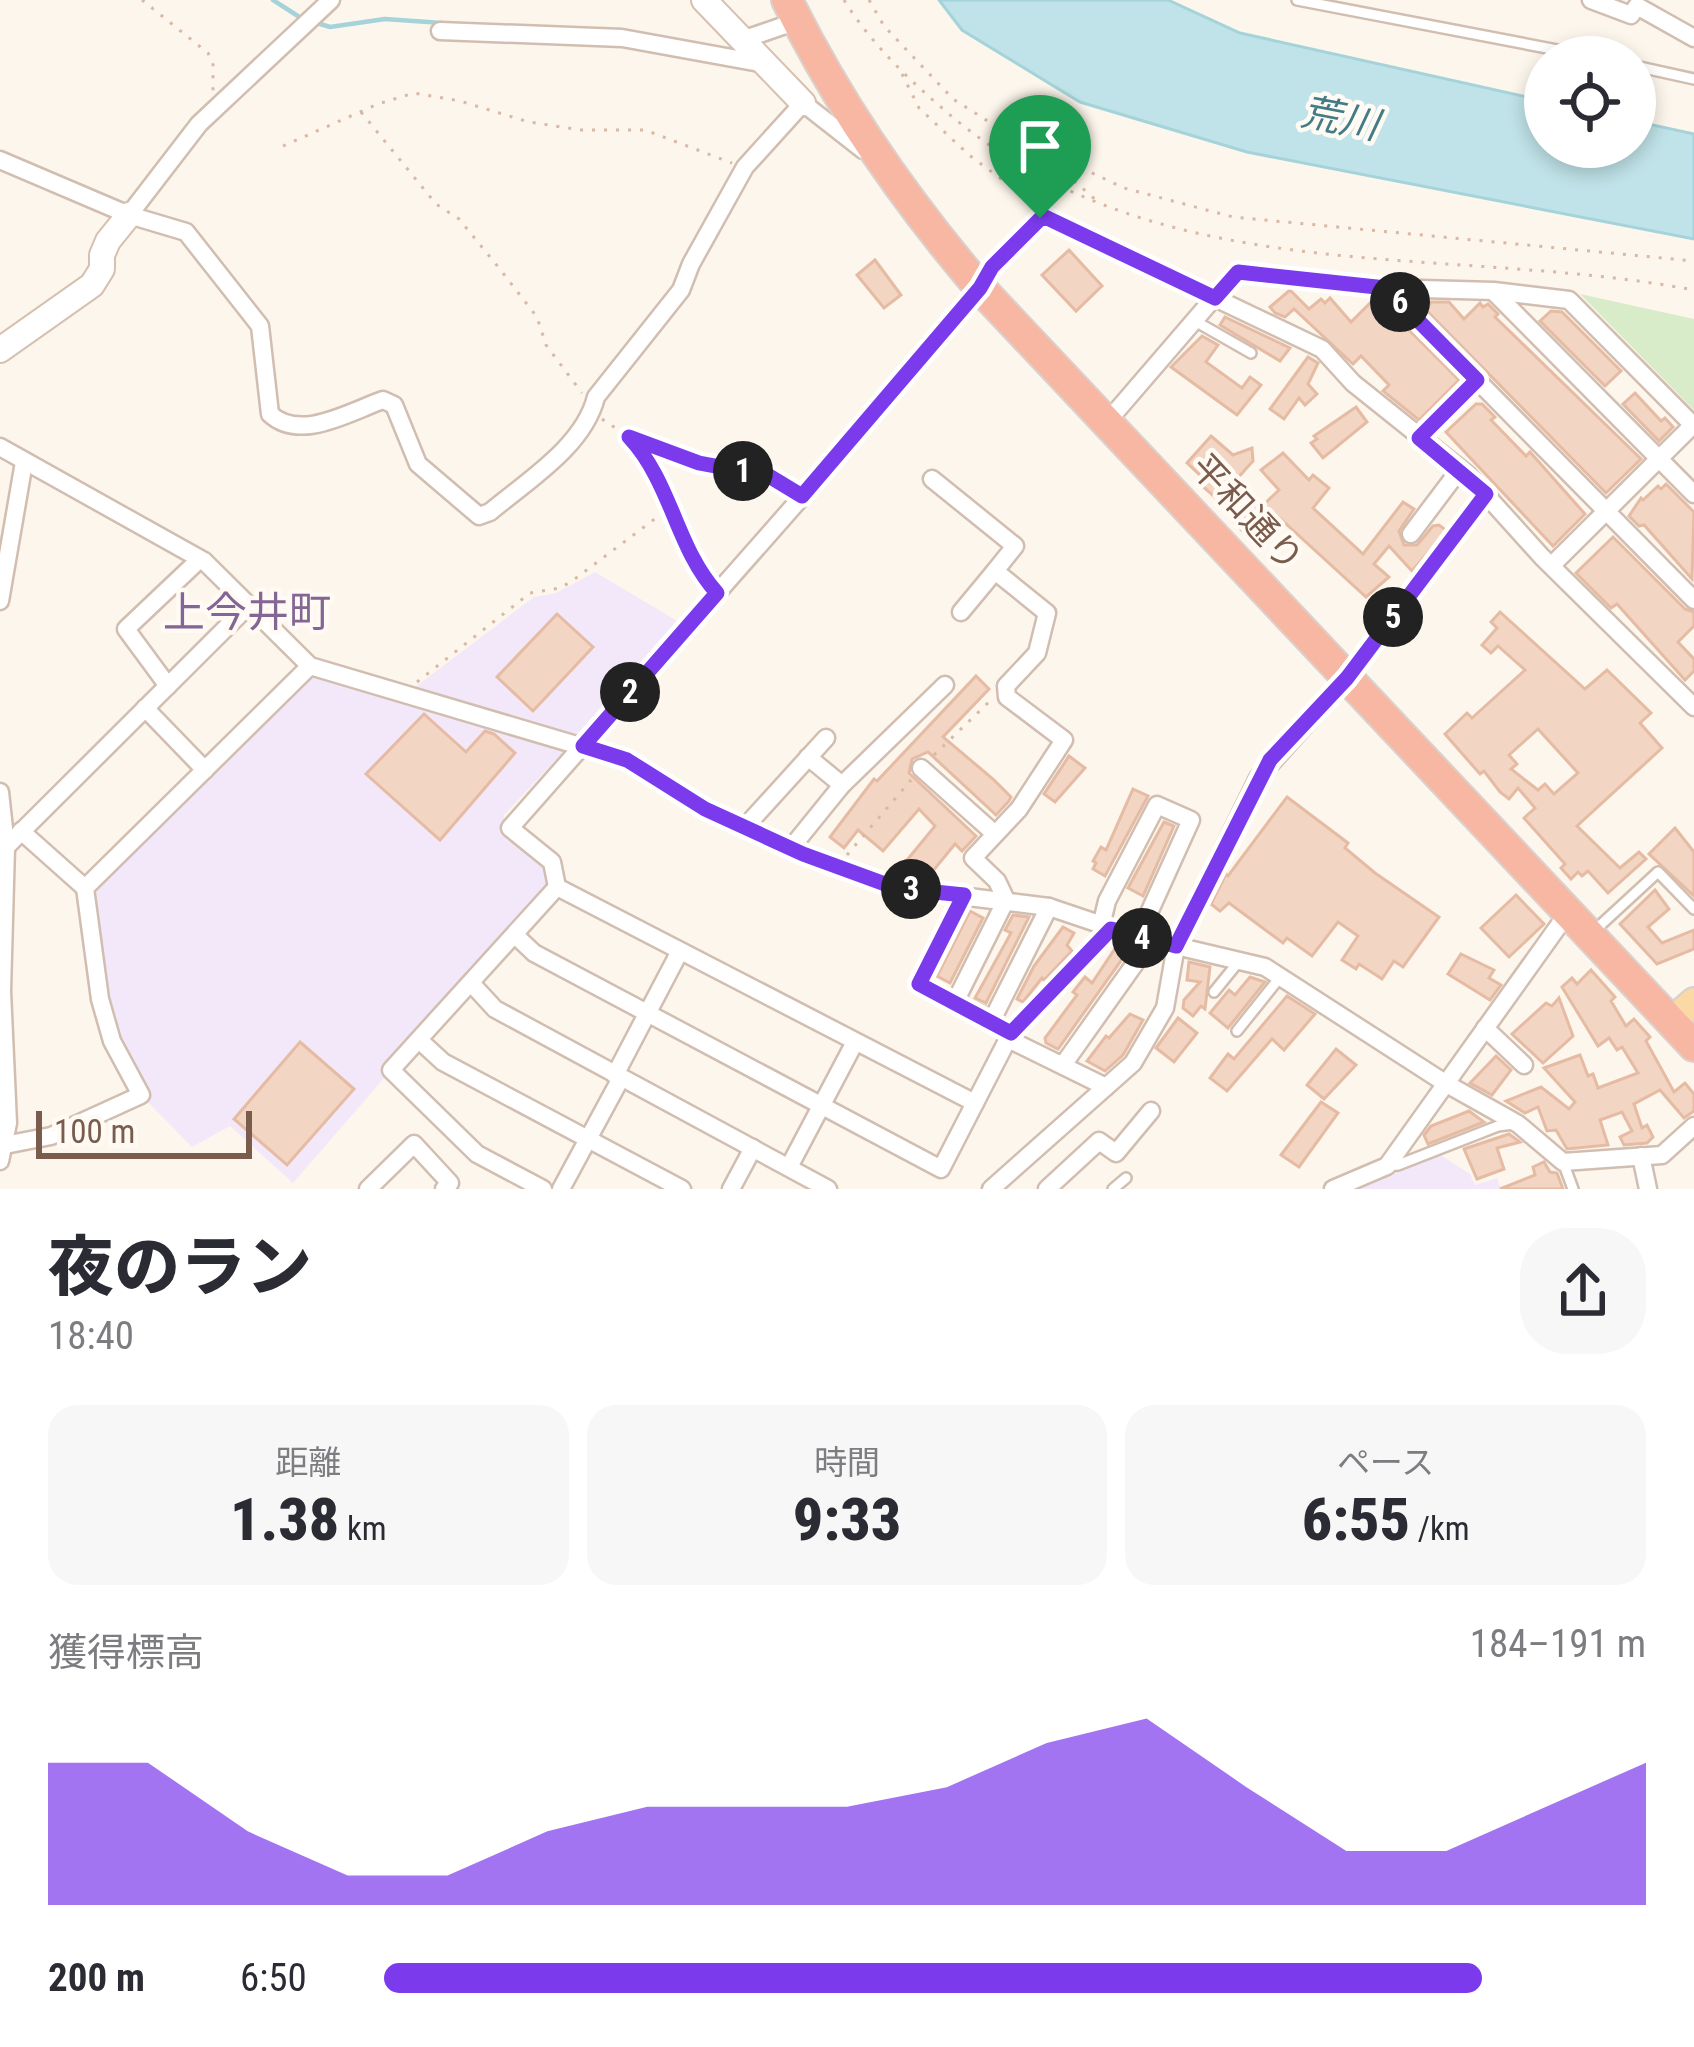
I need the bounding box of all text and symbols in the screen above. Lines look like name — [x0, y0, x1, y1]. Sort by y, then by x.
map controls — [1524, 36, 1656, 168]
button: locate — [1524, 36, 1656, 168]
water label: 荒川 — [1297, 89, 1387, 150]
pin — [989, 95, 1091, 218]
icon: arrive — [1007, 113, 1073, 179]
pin: 6 — [1370, 272, 1430, 332]
text: 6 — [1392, 282, 1408, 321]
pin: 1 — [713, 441, 773, 501]
street label: 平和通り — [1183, 446, 1311, 580]
text: 1 — [735, 451, 751, 490]
pin: 5 — [1363, 587, 1423, 647]
district label: 上今井町 — [163, 588, 331, 637]
text: 5 — [1385, 597, 1401, 636]
pin: 2 — [600, 662, 660, 722]
text: 2 — [622, 672, 638, 711]
pin: 3 — [881, 859, 941, 919]
text: 3 — [903, 869, 919, 908]
pin: 4 — [1112, 908, 1172, 968]
text: 4 — [1134, 918, 1150, 957]
scale bar — [36, 1105, 252, 1158]
text: 100 m — [54, 1112, 135, 1151]
button: share — [1520, 1228, 1646, 1354]
text: 夜のラン — [48, 1229, 312, 1306]
text: 18:40 — [48, 1313, 134, 1359]
text: 距離 — [275, 1443, 341, 1482]
text: 時間 — [814, 1443, 880, 1482]
text: ペース — [1337, 1443, 1434, 1482]
text: 1.38 — [230, 1484, 339, 1555]
text: 9:33 — [793, 1484, 901, 1555]
text: 6:55 — [1302, 1484, 1410, 1555]
text: km — [339, 1509, 387, 1548]
text: /km — [1410, 1509, 1470, 1548]
text: 184–191 m — [1470, 1621, 1646, 1667]
text: 獲得標高 — [48, 1630, 204, 1676]
text: 200 m — [48, 1955, 145, 2001]
text: 6:50 — [240, 1955, 307, 2001]

